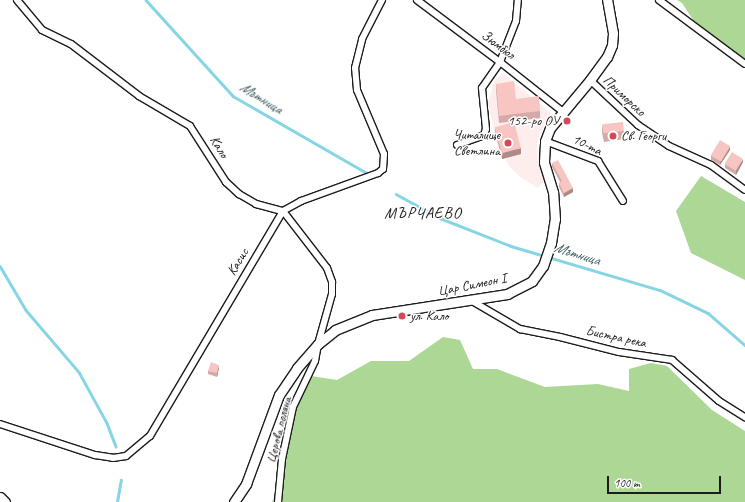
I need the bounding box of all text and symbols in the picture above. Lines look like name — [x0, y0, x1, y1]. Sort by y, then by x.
street label: Зюмбюл — [478, 27, 518, 63]
street label: Приморско — [599, 72, 649, 120]
water label: Мътница — [236, 78, 286, 118]
place label: 152-ро ОУ — [507, 113, 559, 129]
marker: 152-ро ОУ — [562, 116, 572, 126]
place label: Читалище Светлина — [453, 127, 500, 160]
place label: Св. Георги — [621, 128, 666, 144]
street label: 10-та — [569, 131, 605, 159]
marker: Св. Георги — [608, 131, 618, 141]
street label: Кало — [206, 133, 232, 161]
marker: Читалище Светлина — [503, 138, 513, 148]
district label: МЪРЧАЕВО — [384, 203, 462, 223]
water label: Мътница — [552, 239, 602, 269]
street label: Касис — [223, 245, 253, 279]
street label: Цар Симеон I — [438, 270, 506, 300]
place label: ул. Кало — [410, 308, 448, 324]
marker: ул. Кало — [397, 311, 407, 321]
street label: Бистра река — [585, 322, 647, 352]
street label: Церова поляна — [263, 395, 295, 465]
scale bar — [609, 468, 723, 494]
text: 100 m — [614, 475, 640, 491]

